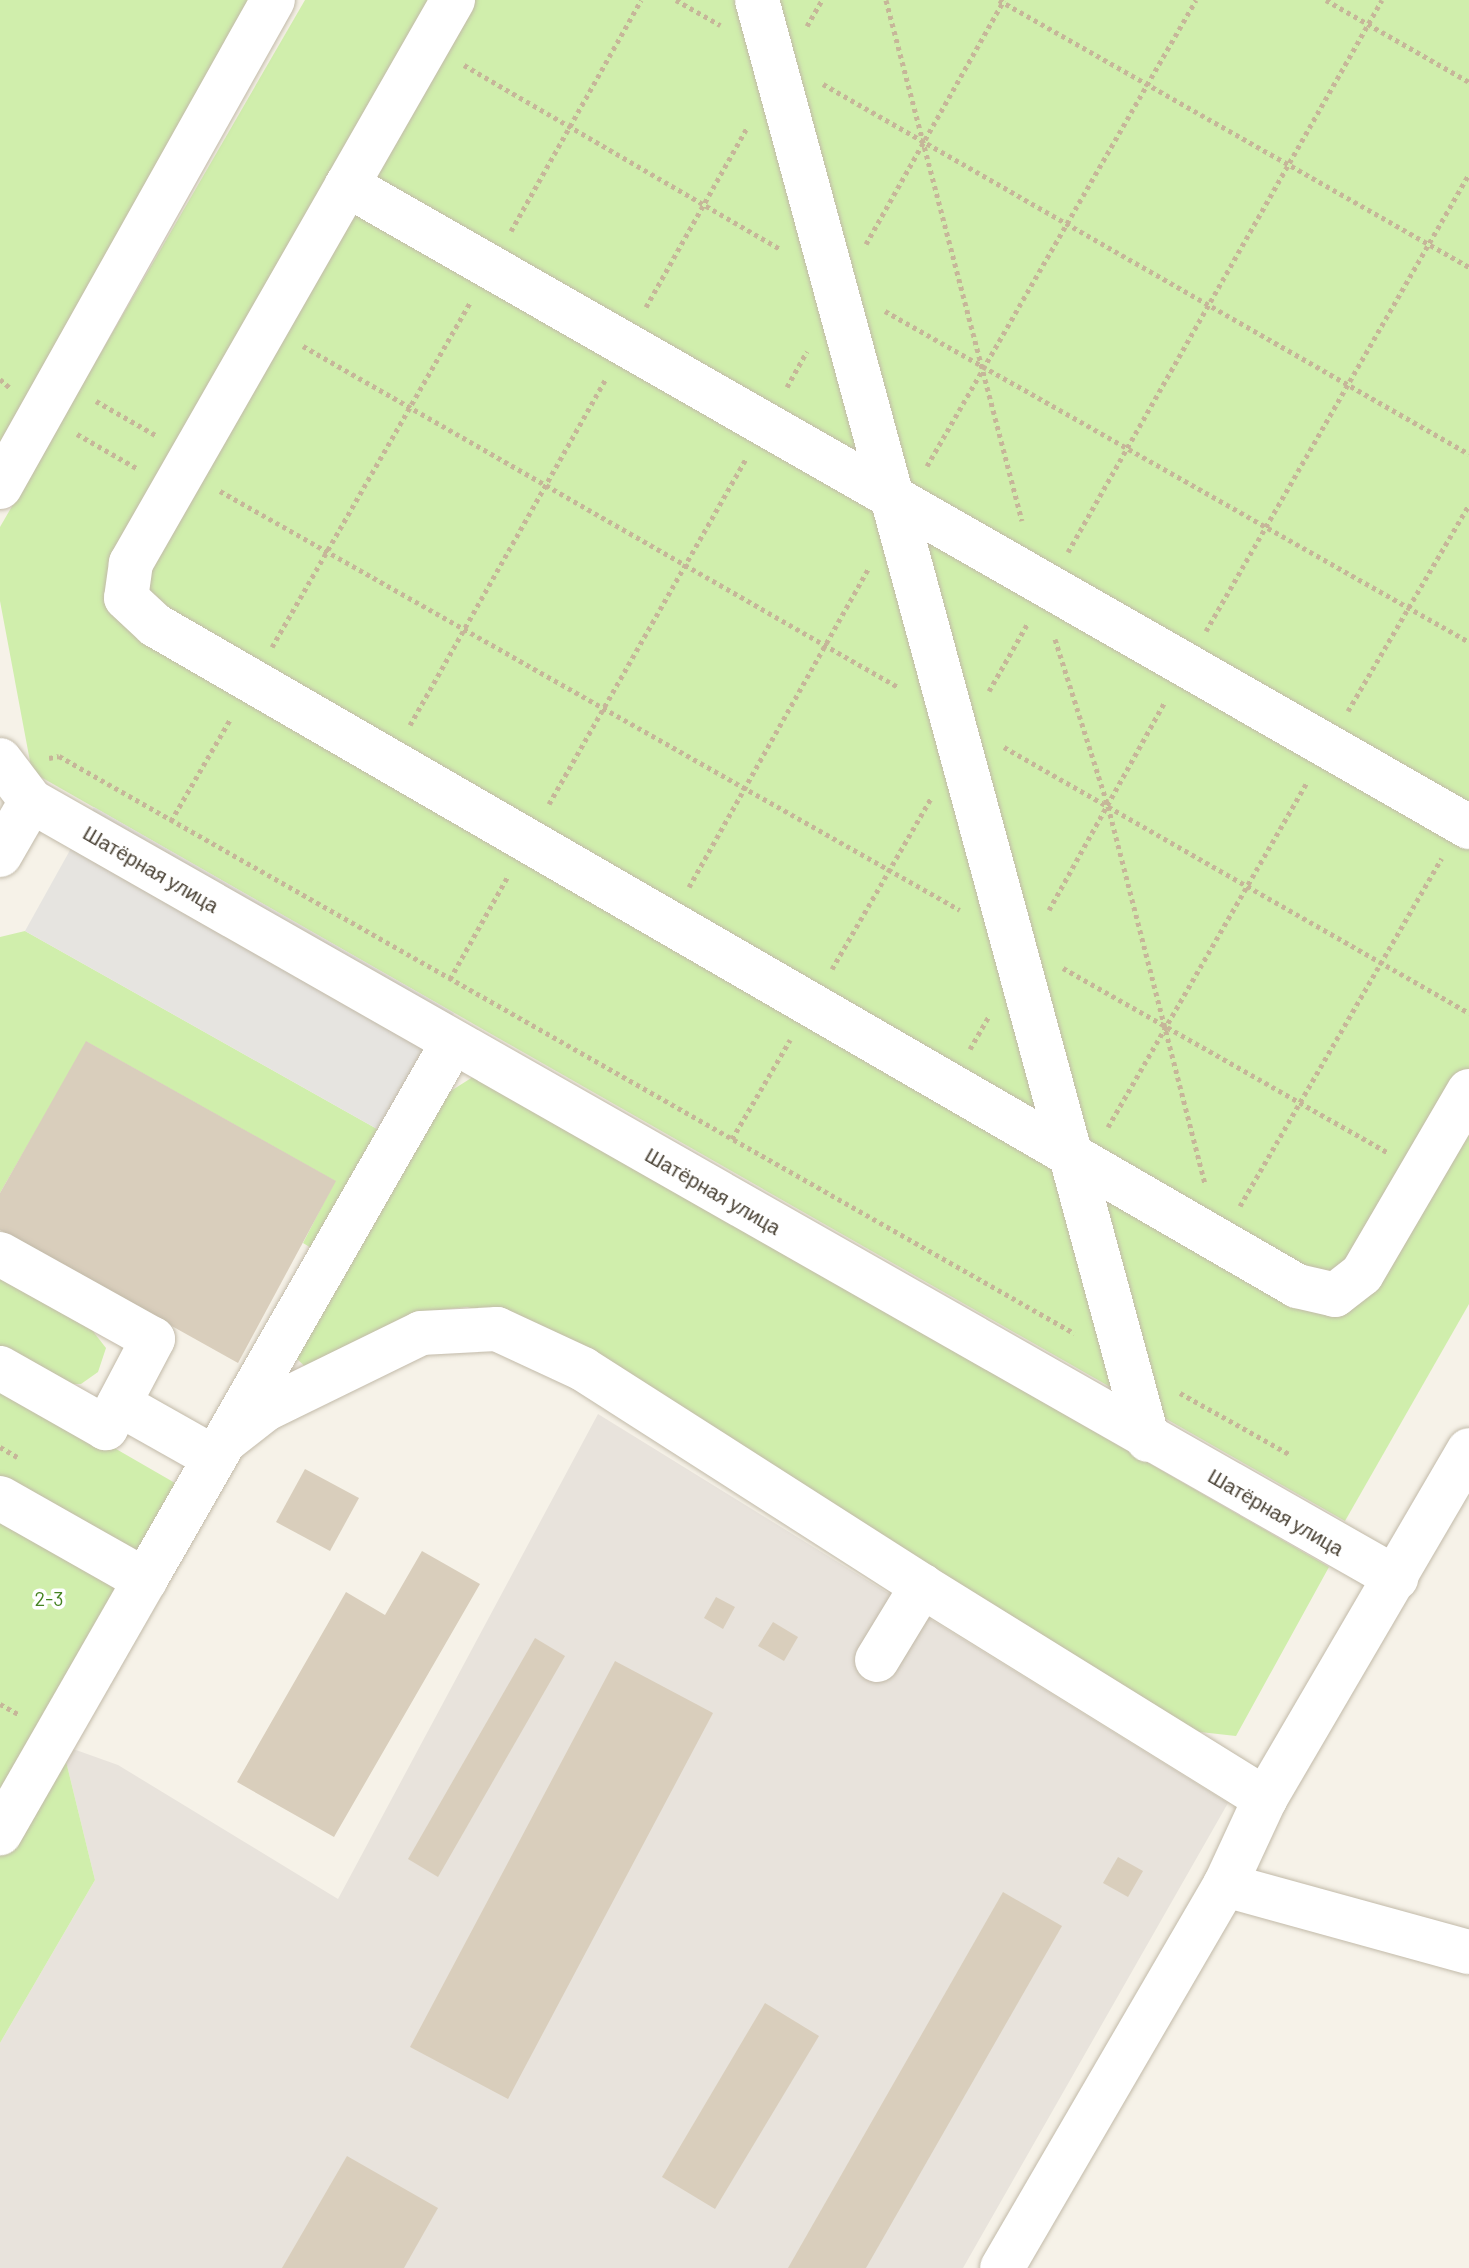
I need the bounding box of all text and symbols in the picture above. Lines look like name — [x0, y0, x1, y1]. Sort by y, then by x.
street label: Шатёрная улица — [79, 821, 223, 917]
street label: Шатёрная улица — [641, 1143, 785, 1239]
street label: Шатёрная улица — [1204, 1464, 1348, 1560]
park label: 2-3 — [35, 1586, 63, 1610]

